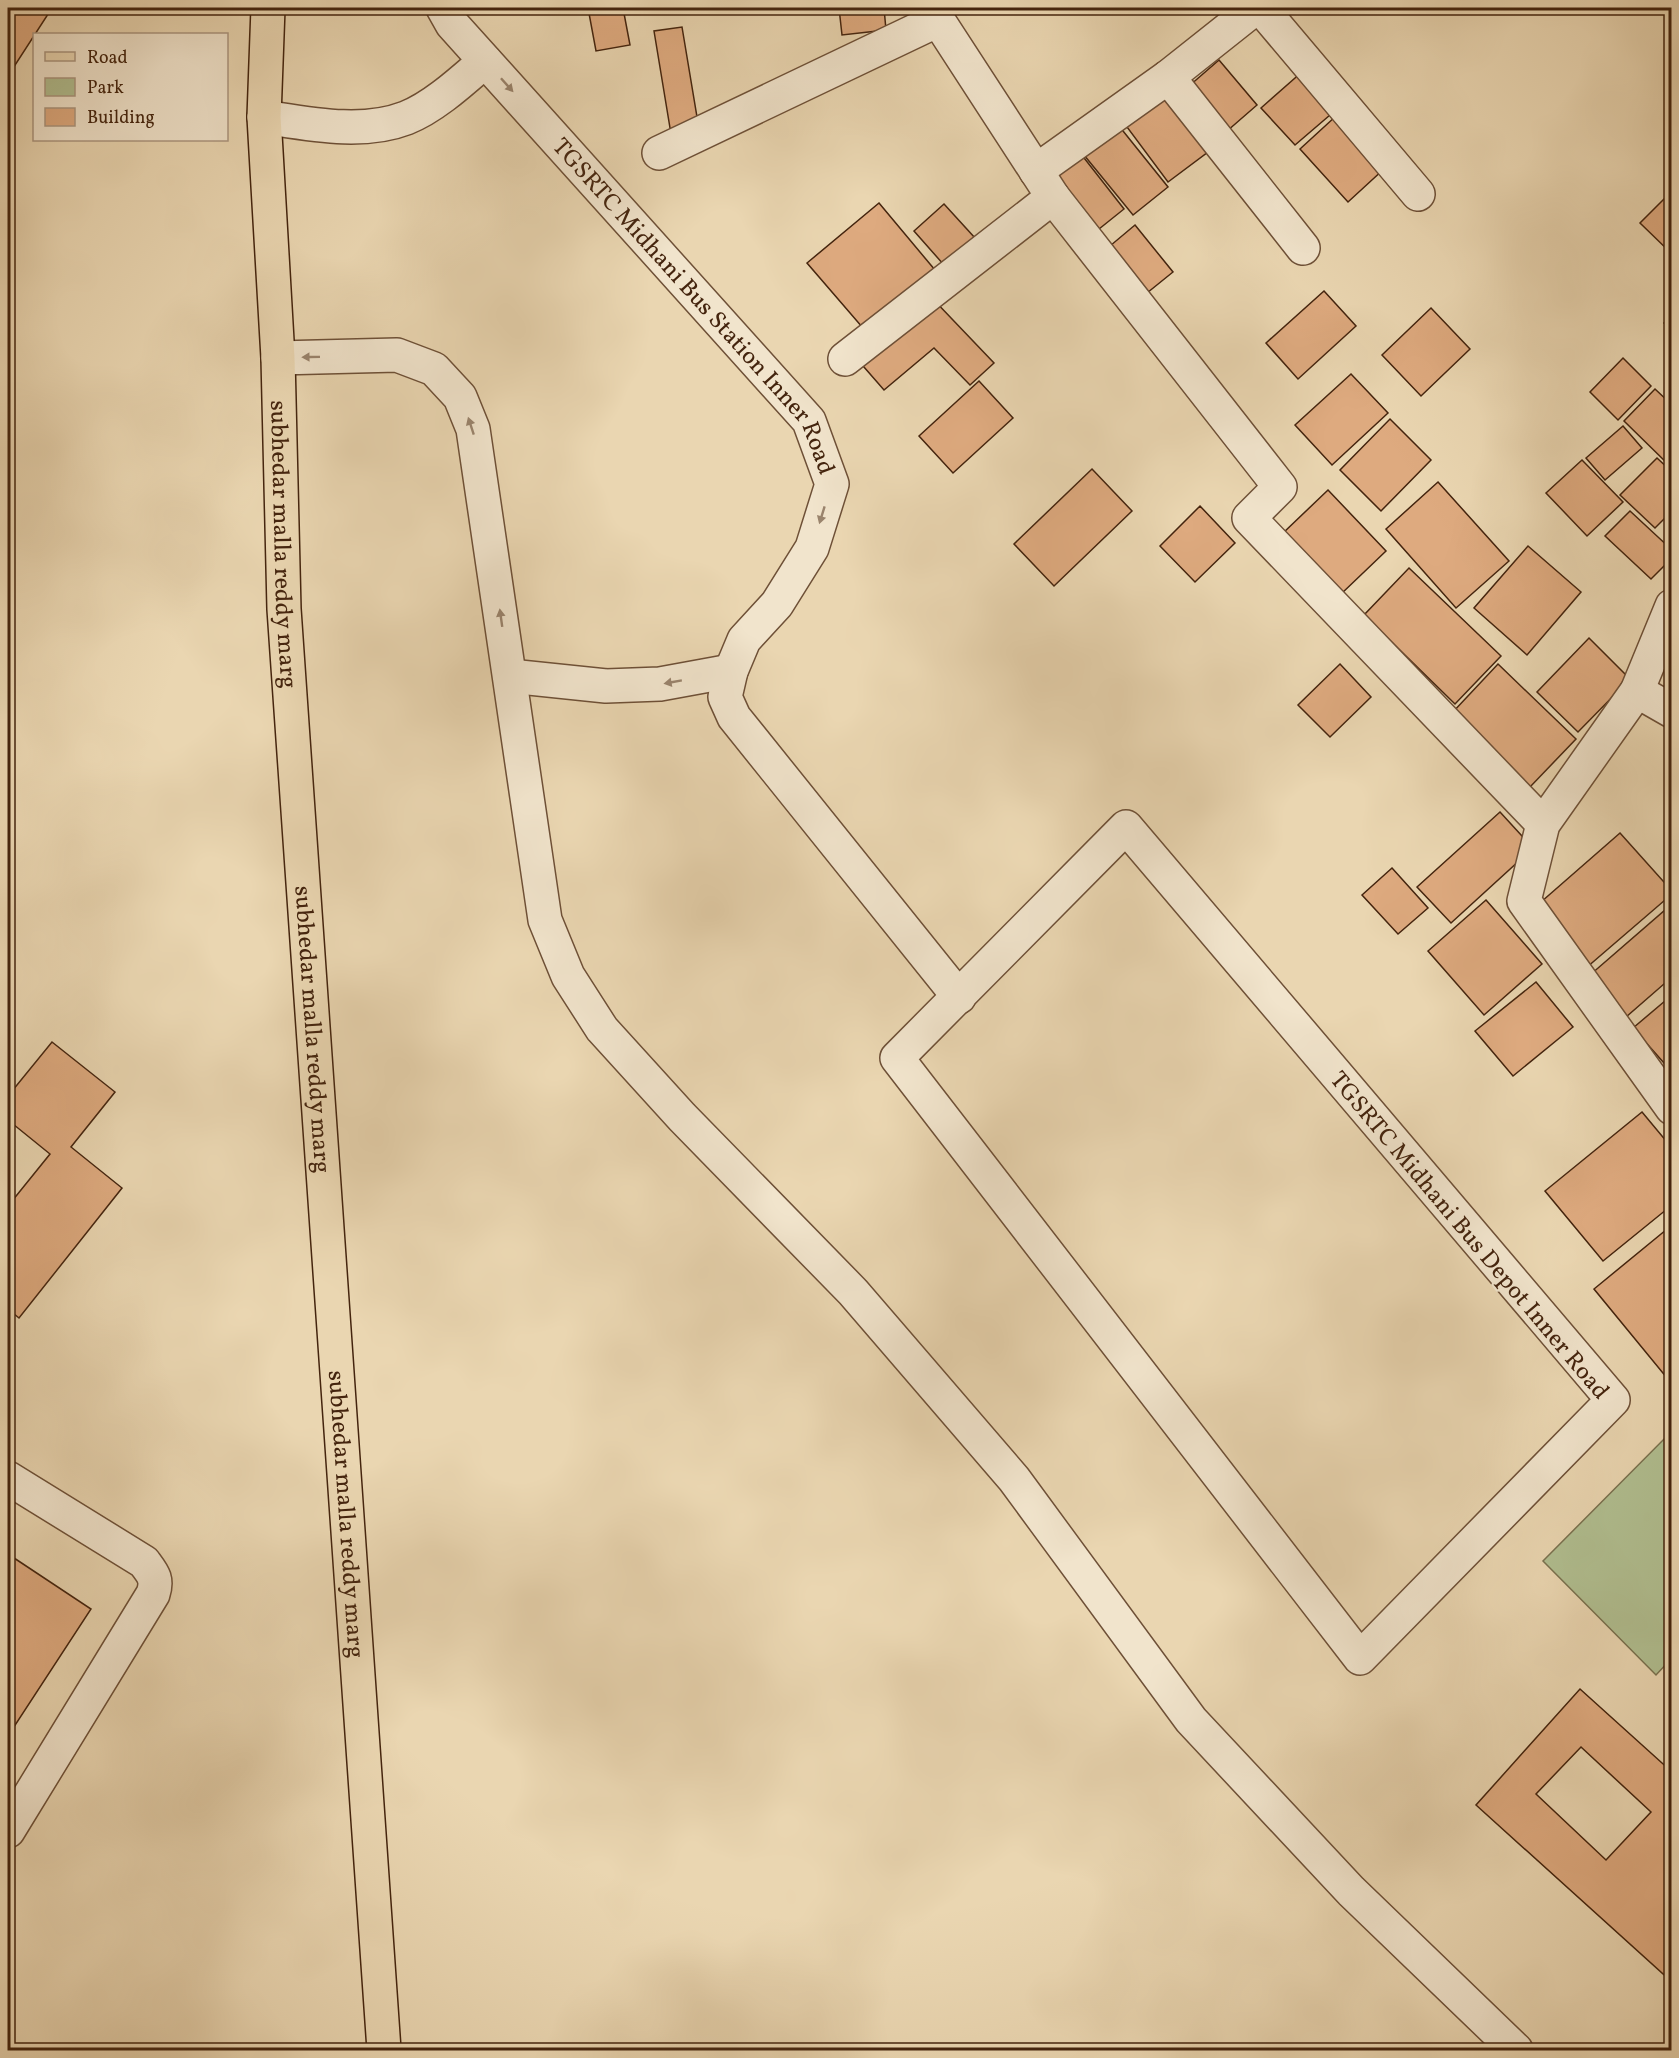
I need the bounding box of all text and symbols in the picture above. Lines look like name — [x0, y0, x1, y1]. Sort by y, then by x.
legend — [33, 33, 228, 141]
text: Road — [87, 46, 128, 71]
text: Park — [87, 76, 124, 101]
one-way arrow — [500, 77, 514, 92]
text: Building — [87, 106, 155, 131]
street label: TGSRTC Midhani Bus Station Inner Road — [543, 131, 842, 480]
one-way arrow — [301, 353, 320, 362]
street label: subhedar malla reddy marg — [260, 400, 304, 690]
one-way arrow — [466, 417, 475, 435]
one-way arrow — [817, 506, 826, 524]
one-way arrow — [497, 609, 506, 628]
one-way arrow — [664, 678, 683, 687]
street label: subhedar malla reddy marg — [284, 885, 338, 1175]
street label: TGSRTC Midhani Bus Depot Inner Road — [1321, 1065, 1616, 1408]
street label: subhedar malla reddy marg — [318, 1369, 372, 1659]

